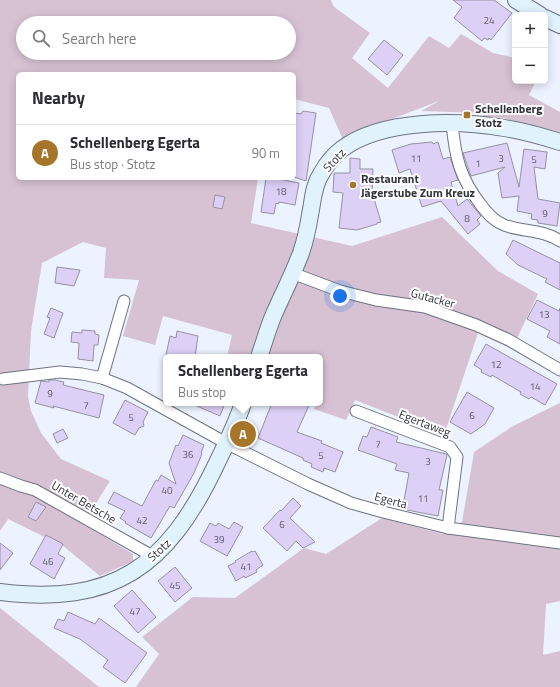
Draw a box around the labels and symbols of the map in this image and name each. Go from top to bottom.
house number: 24 [483,13,495,28]
place label: Schellenberg Stotz [475,99,543,132]
marker: Schellenberg Stotz [462,110,472,120]
street label: Stotz [318,144,350,176]
house number: 11 [410,151,422,166]
house number: 3 [498,151,504,166]
house number: 5 [531,152,537,167]
house number: 1 [475,156,481,171]
place label: Restaurant Jägerstube Zum Kreuz [361,169,475,202]
marker: Restaurant Jägerstube Zum Kreuz [348,180,358,190]
house number: 18 [275,184,287,199]
house number: 9 [542,206,548,221]
house number: 8 [464,211,470,226]
street label: Gutacker [409,283,457,313]
your location [330,286,350,306]
house number: 13 [538,307,550,322]
house number: 12 [490,357,502,372]
house number: 14 [529,379,541,394]
house number: 9 [47,386,53,401]
house number: 7 [83,398,89,413]
street label: Egertaweg [396,404,454,442]
house number: 6 [469,408,475,423]
house number: 5 [128,410,134,425]
pin: A [230,419,256,449]
house number: 7 [375,437,381,452]
house number: 36 [182,447,194,462]
house number: 5 [318,448,324,463]
house number: 3 [425,454,431,469]
street label: Unter Betsche [48,476,120,528]
house number: 40 [161,483,173,498]
street label: Egerta [373,487,409,513]
house number: 11 [417,491,429,506]
house number: 42 [136,513,148,528]
house number: 6 [279,517,285,532]
house number: 39 [213,532,225,547]
street label: Stotz [143,534,175,566]
house number: 46 [42,554,54,569]
house number: 41 [240,559,252,574]
house number: 45 [169,578,181,593]
house number: 47 [129,604,141,619]

